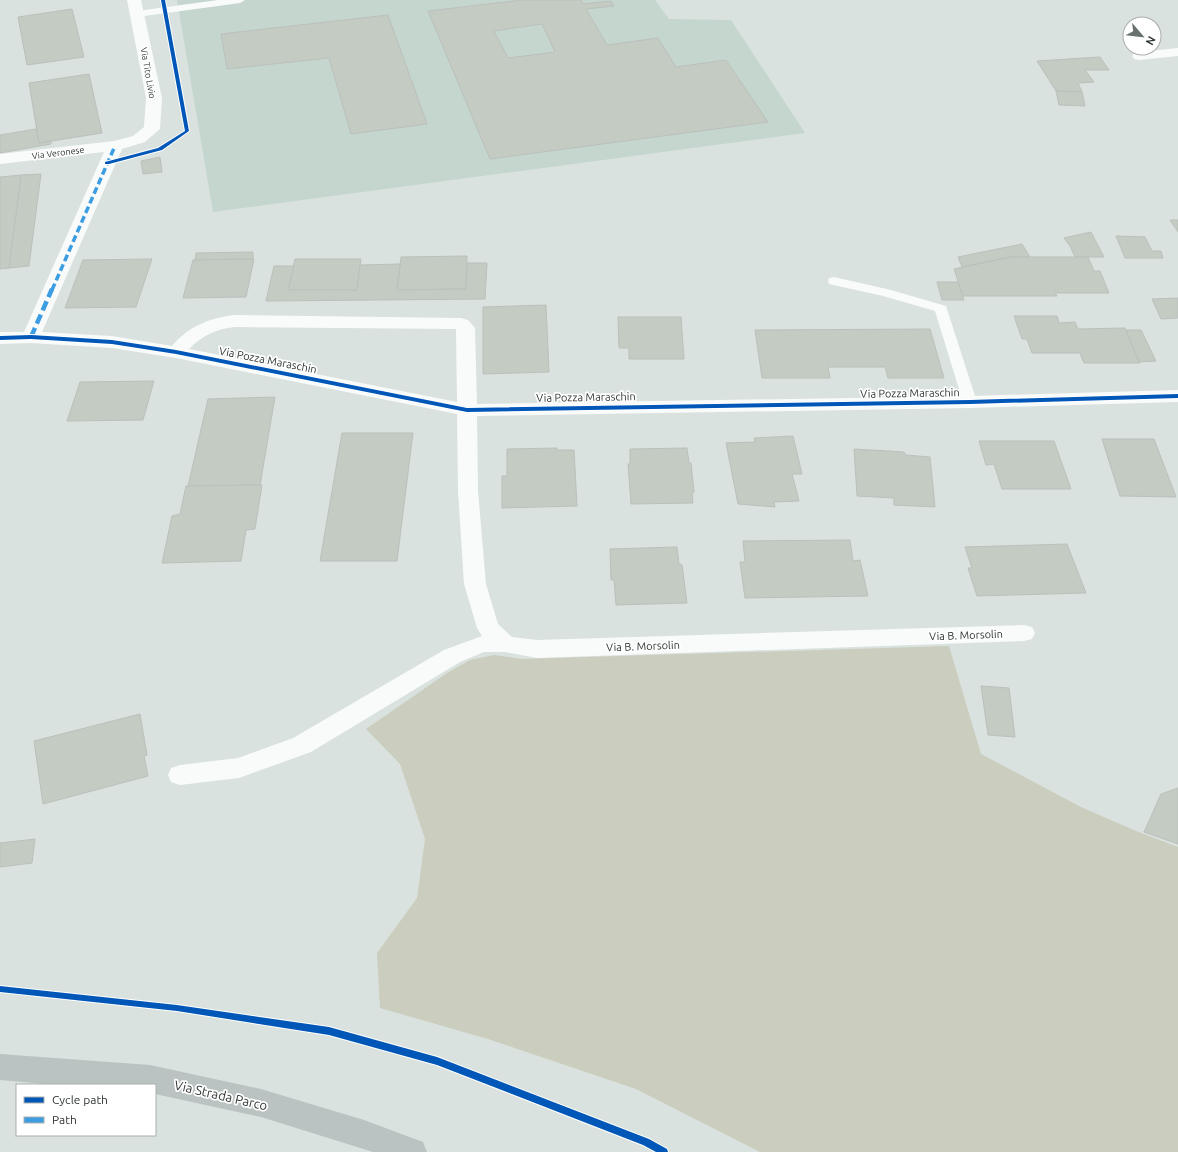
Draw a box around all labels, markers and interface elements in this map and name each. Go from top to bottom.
north arrow [1122,16,1162,56]
text: N [1144,34,1158,47]
street label: Via Tito Livio [139,47,157,99]
street label: Via Veronese [31,145,85,161]
street label: Via Pozza Maraschin [218,345,318,375]
street label: Via Pozza Maraschin [860,386,960,400]
street label: Via Pozza Maraschin [536,390,636,404]
street label: Via B. Morsolin [929,628,1003,642]
street label: Via B. Morsolin [606,639,680,653]
street label: Via Strada Parco [173,1077,269,1113]
legend [16,1084,156,1136]
text: Cycle path [52,1093,108,1106]
text: Path [52,1113,77,1126]

